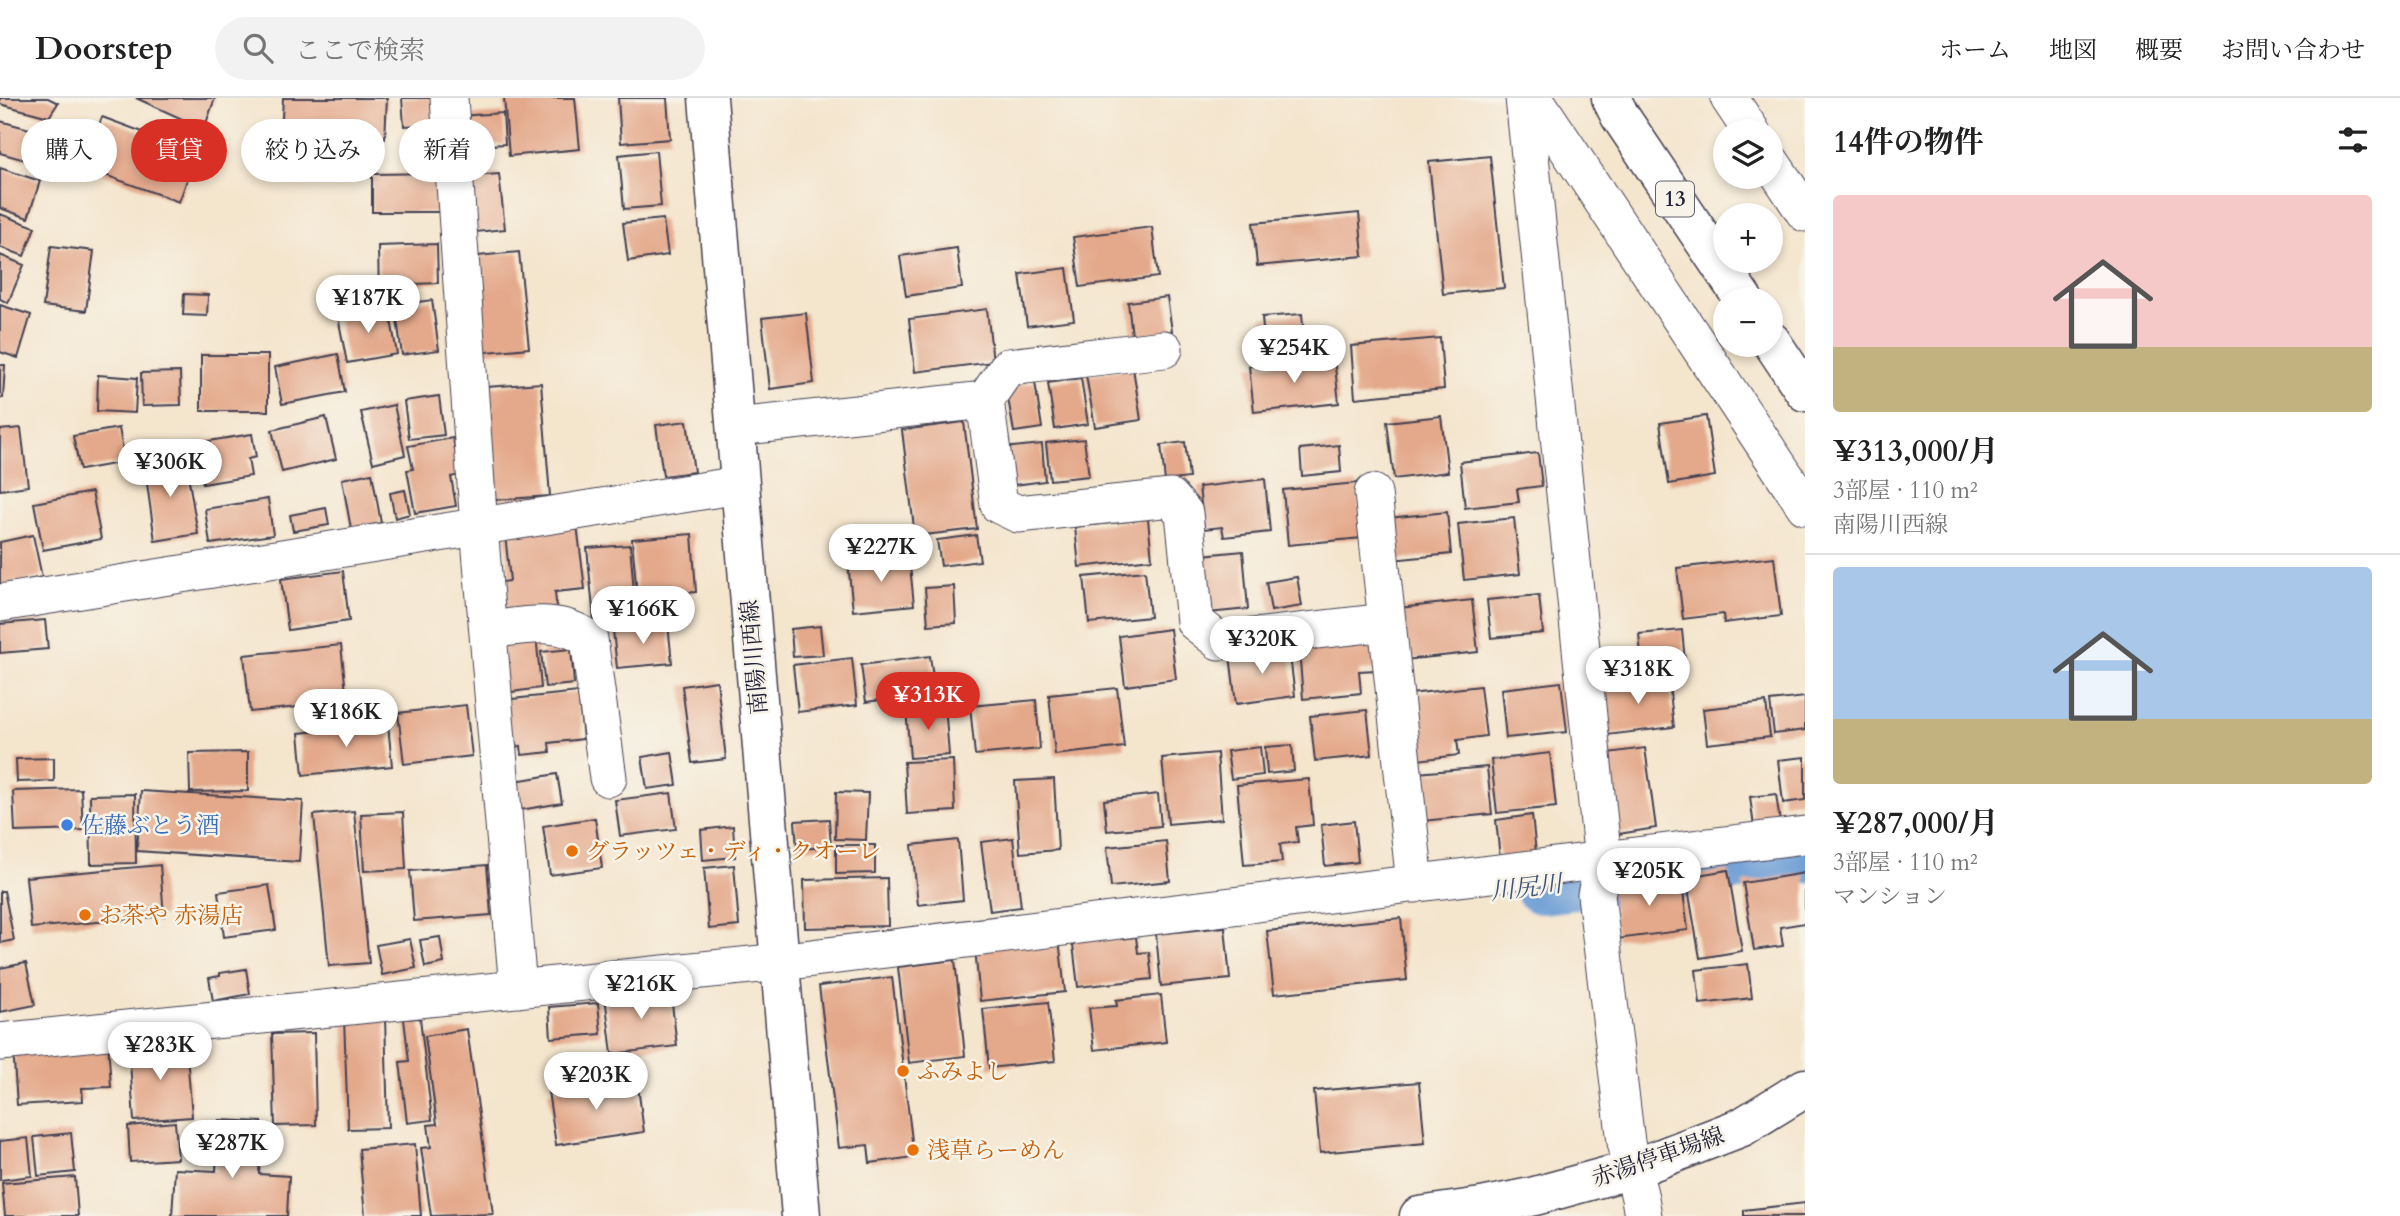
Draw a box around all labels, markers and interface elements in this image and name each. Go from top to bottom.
search box [215,17,705,80]
text: Doorstep [35,26,173,71]
icon: search [239,29,277,67]
text: ここで検索 [295,33,425,68]
text: ホーム [1939,34,2011,67]
text: 地図 [2049,34,2097,67]
text: 概要 [2135,34,2183,67]
text: お問い合わせ [2221,34,2365,67]
chip: 購入 [21,119,117,182]
chip: 賃貸 [131,119,227,182]
chip: 絞り込み [241,119,385,182]
chip: 新着 [399,119,495,182]
map controls [1713,119,1783,357]
button: layers [1713,119,1783,189]
icon: filters [2334,121,2372,159]
text: 14件の物件 [1833,122,1984,163]
road number: 13 [1656,182,1694,217]
button: + [1713,203,1783,273]
icon: home [2040,241,2166,367]
pin: ¥187K [319,275,417,335]
text: ¥187K [332,282,404,313]
button: − [1713,287,1783,357]
pin: ¥254K [1245,326,1343,385]
text: ¥254K [1258,332,1330,363]
text: ¥313,000/月 [1833,431,1999,472]
pin: ¥306K [121,440,219,499]
text: ¥306K [134,446,206,477]
text: 3部屋 · 110 m² [1833,475,1978,506]
text: 南陽川西線 [1833,509,1948,540]
pin: ¥227K [832,524,930,584]
text: ¥227K [845,531,917,562]
pin: ¥166K [594,587,692,646]
text: ¥166K [607,593,679,624]
street label: 南陽川西線 [734,598,774,716]
icon: home [2040,613,2166,739]
pin: ¥320K [1213,616,1311,676]
text: ¥320K [1226,623,1298,654]
pin: ¥318K [1589,646,1687,706]
text: ¥318K [1602,653,1674,684]
pin: ¥313K [879,672,977,732]
text: ¥313K [892,679,964,710]
pin: ¥186K [297,690,395,749]
text: ¥186K [310,696,382,727]
text: ¥287,000/月 [1833,803,1999,844]
place label: 佐藤ぶとう酒 [81,810,219,841]
marker: 佐藤ぶとう酒 [59,817,75,833]
place label: グラッツェ・ディ・クオーレ [586,836,881,867]
marker: グラッツェ・ディ・クオーレ [564,843,580,859]
text: 3部屋 · 110 m² [1833,847,1978,878]
pin: ¥205K [1600,848,1698,908]
text: ¥205K [1613,855,1685,886]
water label: 川尻川 [1488,867,1567,909]
text: マンション [1833,881,1947,912]
place label: お茶や 赤湯店 [99,900,243,931]
marker: お茶や 赤湯店 [77,907,93,923]
pin: ¥216K [592,962,690,1021]
text: ¥216K [605,968,677,999]
pin: ¥283K [111,1023,209,1082]
text: ¥283K [124,1029,196,1060]
pin: ¥203K [547,1052,645,1112]
place label: ふみよし [917,1056,1009,1087]
text: ¥203K [560,1059,632,1090]
marker: ふみよし [895,1063,911,1079]
street label: 赤湯停車場線 [1588,1120,1728,1194]
pin: ¥287K [183,1121,281,1180]
text: ¥287K [196,1127,268,1158]
place label: 浅草らーめん [927,1135,1065,1166]
marker: 浅草らーめん [905,1142,921,1158]

